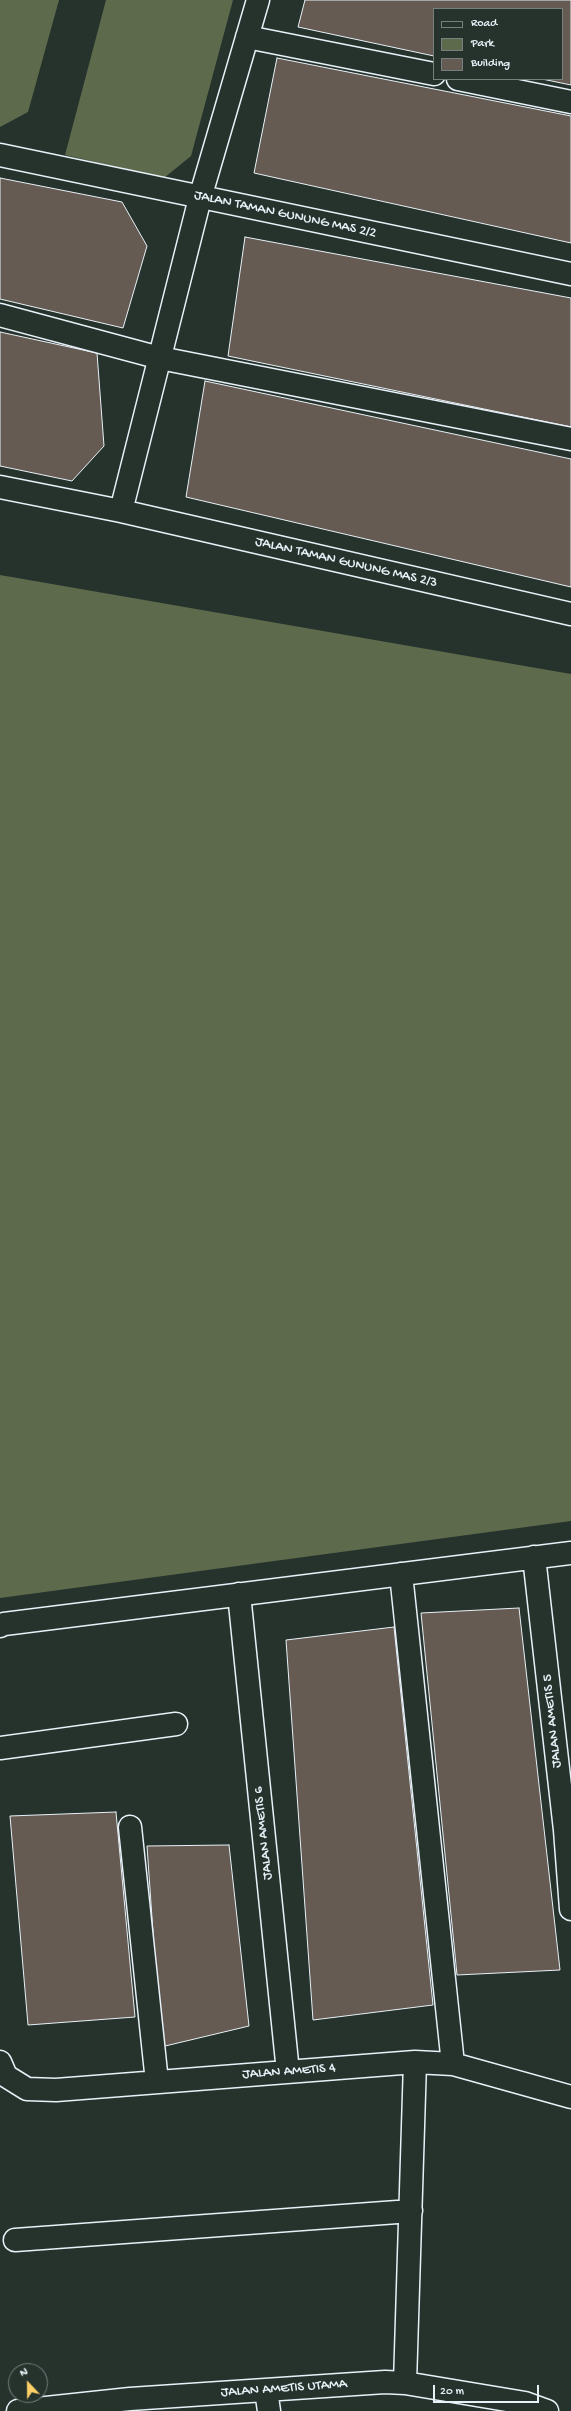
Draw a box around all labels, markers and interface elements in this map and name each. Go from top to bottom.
legend [433,8,563,80]
text: Road [471,17,497,31]
text: Park [471,37,494,51]
text: Building [471,57,510,71]
street label: JALAN TAMAN GUNUNG MAS 2/2 [192,187,378,243]
street label: JALAN TAMAN GUNUNG MAS 2/3 [253,534,439,592]
street label: JALAN AMETIS 5 [540,1673,566,1769]
street label: JALAN AMETIS 6 [251,1785,277,1881]
street label: JALAN AMETIS 4 [242,2060,336,2084]
north arrow [8,2363,48,2403]
text: N [18,2366,29,2380]
street label: JALAN AMETIS UTAMA [220,2376,348,2402]
scale bar [435,2377,541,2403]
text: 20 m [440,2385,464,2399]

